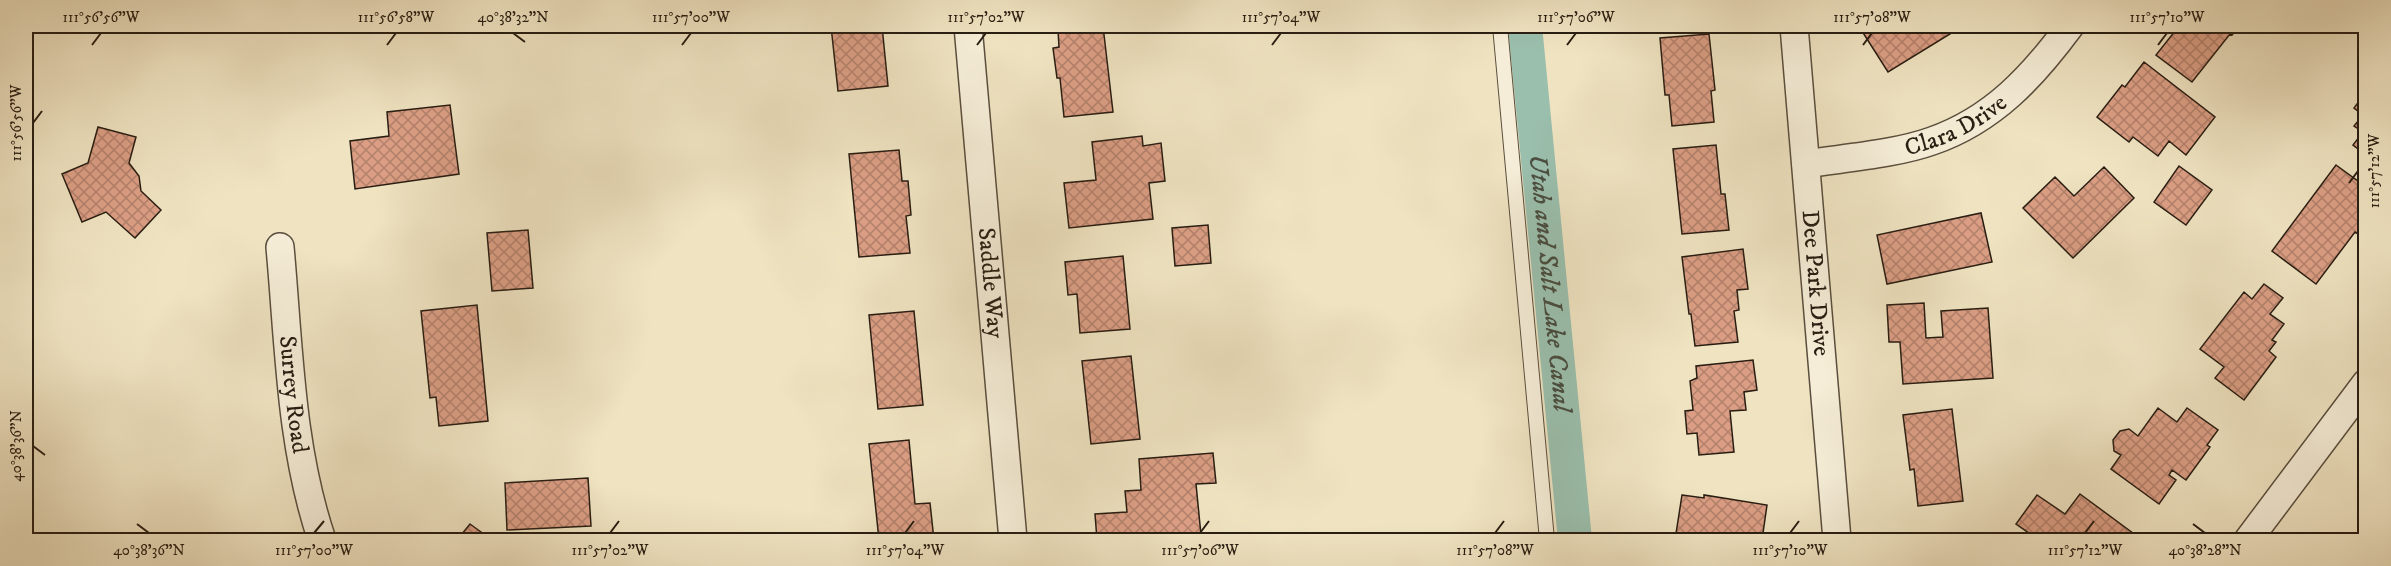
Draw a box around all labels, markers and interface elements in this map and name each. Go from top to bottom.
text: 111°56'56"W [63,8,140,27]
text: 111°56'58"W [358,8,435,27]
text: 40°38'32"N [477,8,549,27]
text: 111°57'00"W [652,8,730,27]
text: 111°57'02"W [947,8,1025,27]
text: 111°57'04"W [1242,8,1320,27]
text: 111°57'06"W [1537,8,1615,27]
text: 111°57'08"W [1833,8,1911,27]
text: 111°57'10"W [2129,8,2205,27]
text: 111°56'56"W [7,84,26,161]
street label: Clara Drive [1902,88,2013,163]
text: 111°57'12"W [2365,133,2384,208]
water label: Utah and Salt Lake Canal [1521,152,1579,416]
street label: Dee Park Drive [1794,209,1837,357]
street label: Saddle Way [971,226,1010,340]
street label: Surrey Road [272,334,315,456]
text: 40°38'36"N [7,410,26,482]
text: 40°38'36"N [113,541,185,560]
text: 111°57'00"W [275,541,353,560]
text: 111°57'02"W [571,541,649,560]
text: 111°57'04"W [866,541,944,560]
text: 111°57'06"W [1161,541,1239,560]
text: 111°57'08"W [1456,541,1534,560]
text: 111°57'10"W [1752,541,1828,560]
text: 111°57'12"W [2048,541,2123,560]
text: 40°38'28"N [2168,541,2242,560]

